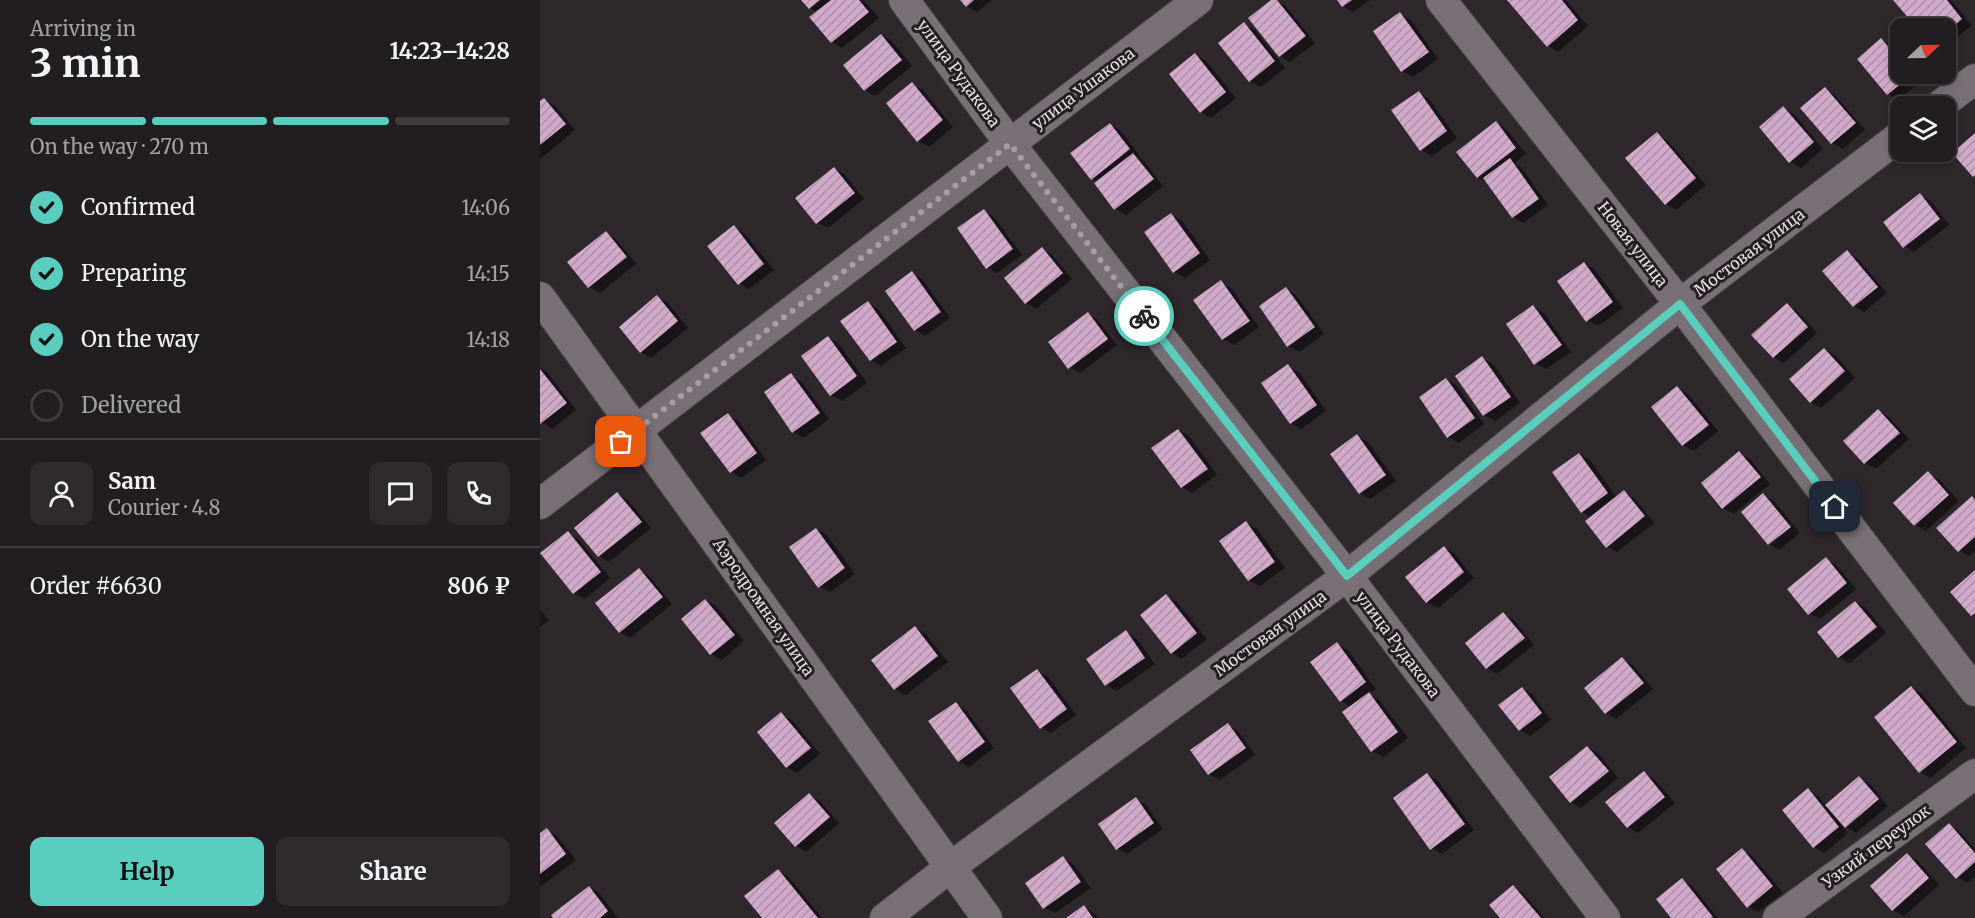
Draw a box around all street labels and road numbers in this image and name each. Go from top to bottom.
street label: улица Рудакова [913,15,1005,131]
street label: улица Ушакова [1028,43,1139,133]
street label: Новая улица [1594,197,1673,291]
street label: Мостовая улица [1690,204,1809,300]
street label: Аэродромная улица [708,534,819,680]
street label: Мостовая улица [1210,585,1330,680]
street label: улица Рудакова [1351,587,1445,702]
street label: Узкий переулок [1817,800,1934,892]

